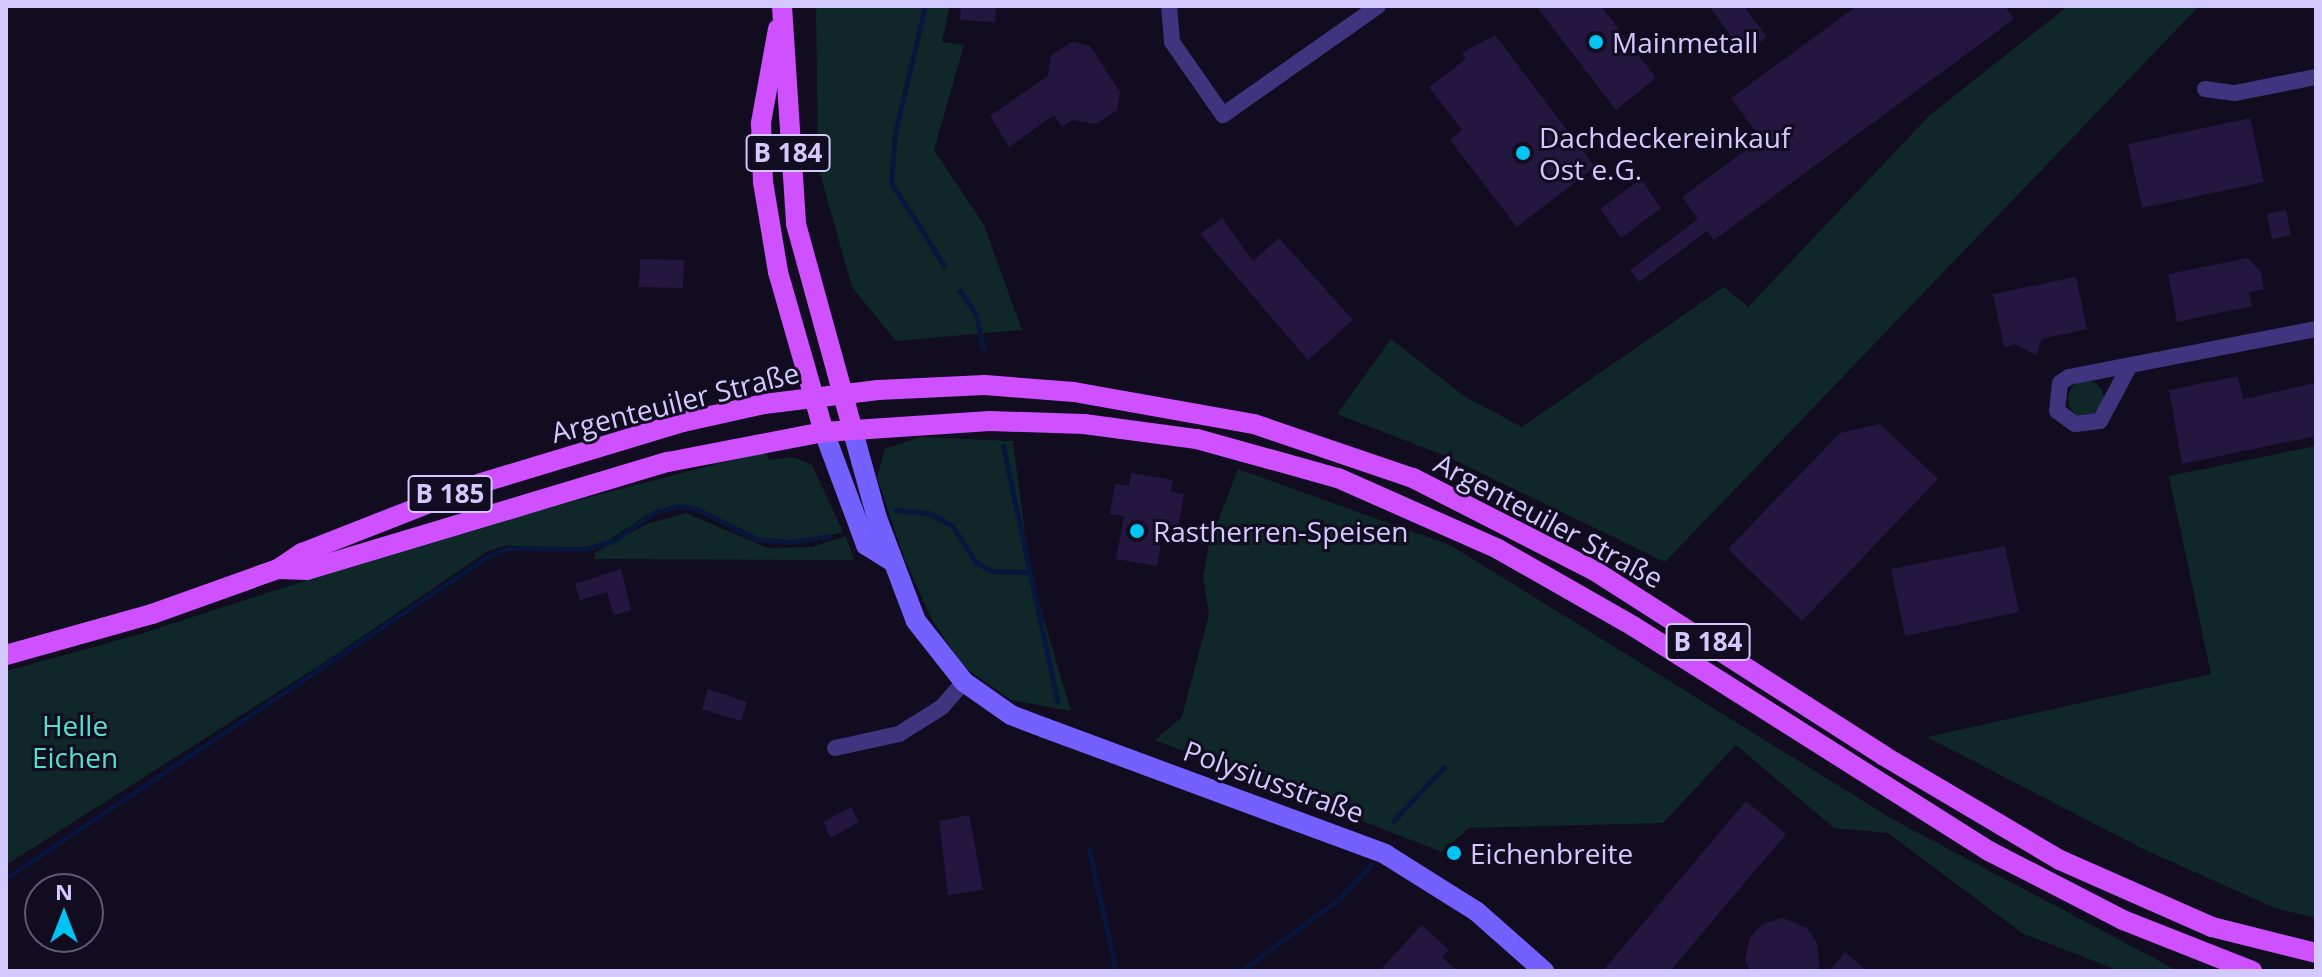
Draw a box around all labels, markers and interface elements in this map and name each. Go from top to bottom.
place label: Mainmetall [1612,25,1758,59]
marker: Mainmetall [1587,33,1605,51]
place label: Dachdeckereinkauf Ost e.G. [1539,120,1790,186]
road number: B 184 [744,131,832,175]
marker: Dachdeckereinkauf Ost e.G. [1514,144,1532,162]
street label: Argenteuiler Straße [548,355,802,449]
street label: Argenteuiler Straße [1429,445,1669,595]
road number: B 185 [406,472,494,516]
place label: Rastherren-Speisen [1153,514,1408,548]
marker: Rastherren-Speisen [1128,522,1146,540]
road number: B 184 [1664,620,1752,664]
park label: Helle Eichen [32,708,118,774]
street label: Polysiusstraße [1179,733,1369,829]
place label: Eichenbreite [1470,836,1633,870]
marker: Eichenbreite [1445,844,1463,862]
north arrow [24,873,104,953]
text: N [55,876,73,906]

